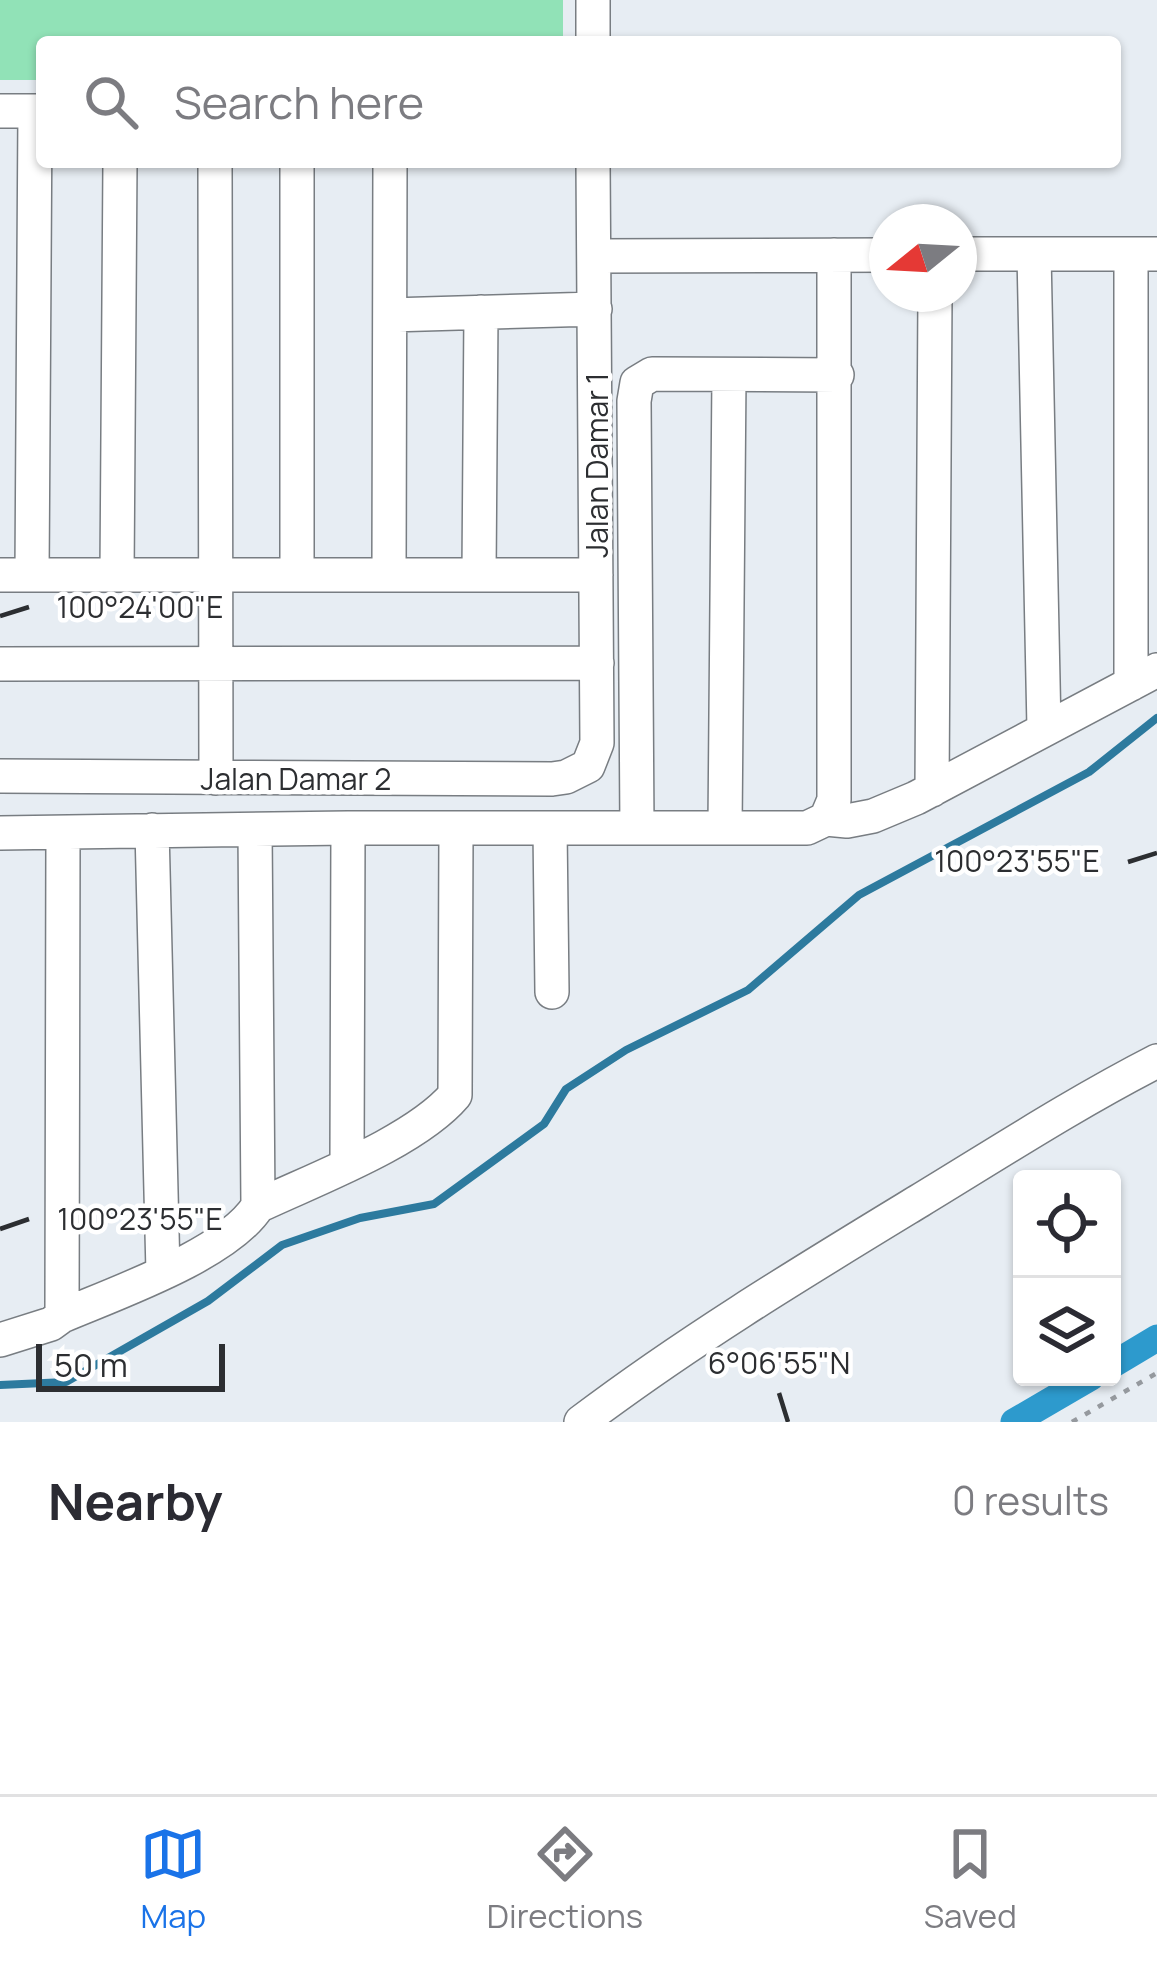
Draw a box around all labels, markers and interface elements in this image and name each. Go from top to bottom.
search box [36,36,1121,168]
icon: search [78,69,144,135]
text: Search here [174,71,424,133]
north arrow [869,204,977,312]
street label: Jalan Damar 1 [576,372,617,558]
text: 100°24'00"E [57,586,223,627]
street label: Jalan Damar 2 [201,758,391,799]
text: 100°23'55"E [934,840,1100,881]
map controls [1013,1170,1121,1386]
button: locate [1013,1170,1121,1278]
text: 100°23'55"E [57,1198,223,1239]
button: layers [1013,1278,1121,1386]
scale bar [36,1338,225,1391]
text: 50 m [54,1342,128,1387]
text: 6°06'55"N [708,1342,850,1383]
text: Nearby [48,1466,223,1535]
text: 0 results [952,1473,1109,1527]
tab: Map [140,1821,206,1938]
tab: Directions [487,1821,643,1938]
tab: Saved [924,1821,1017,1938]

